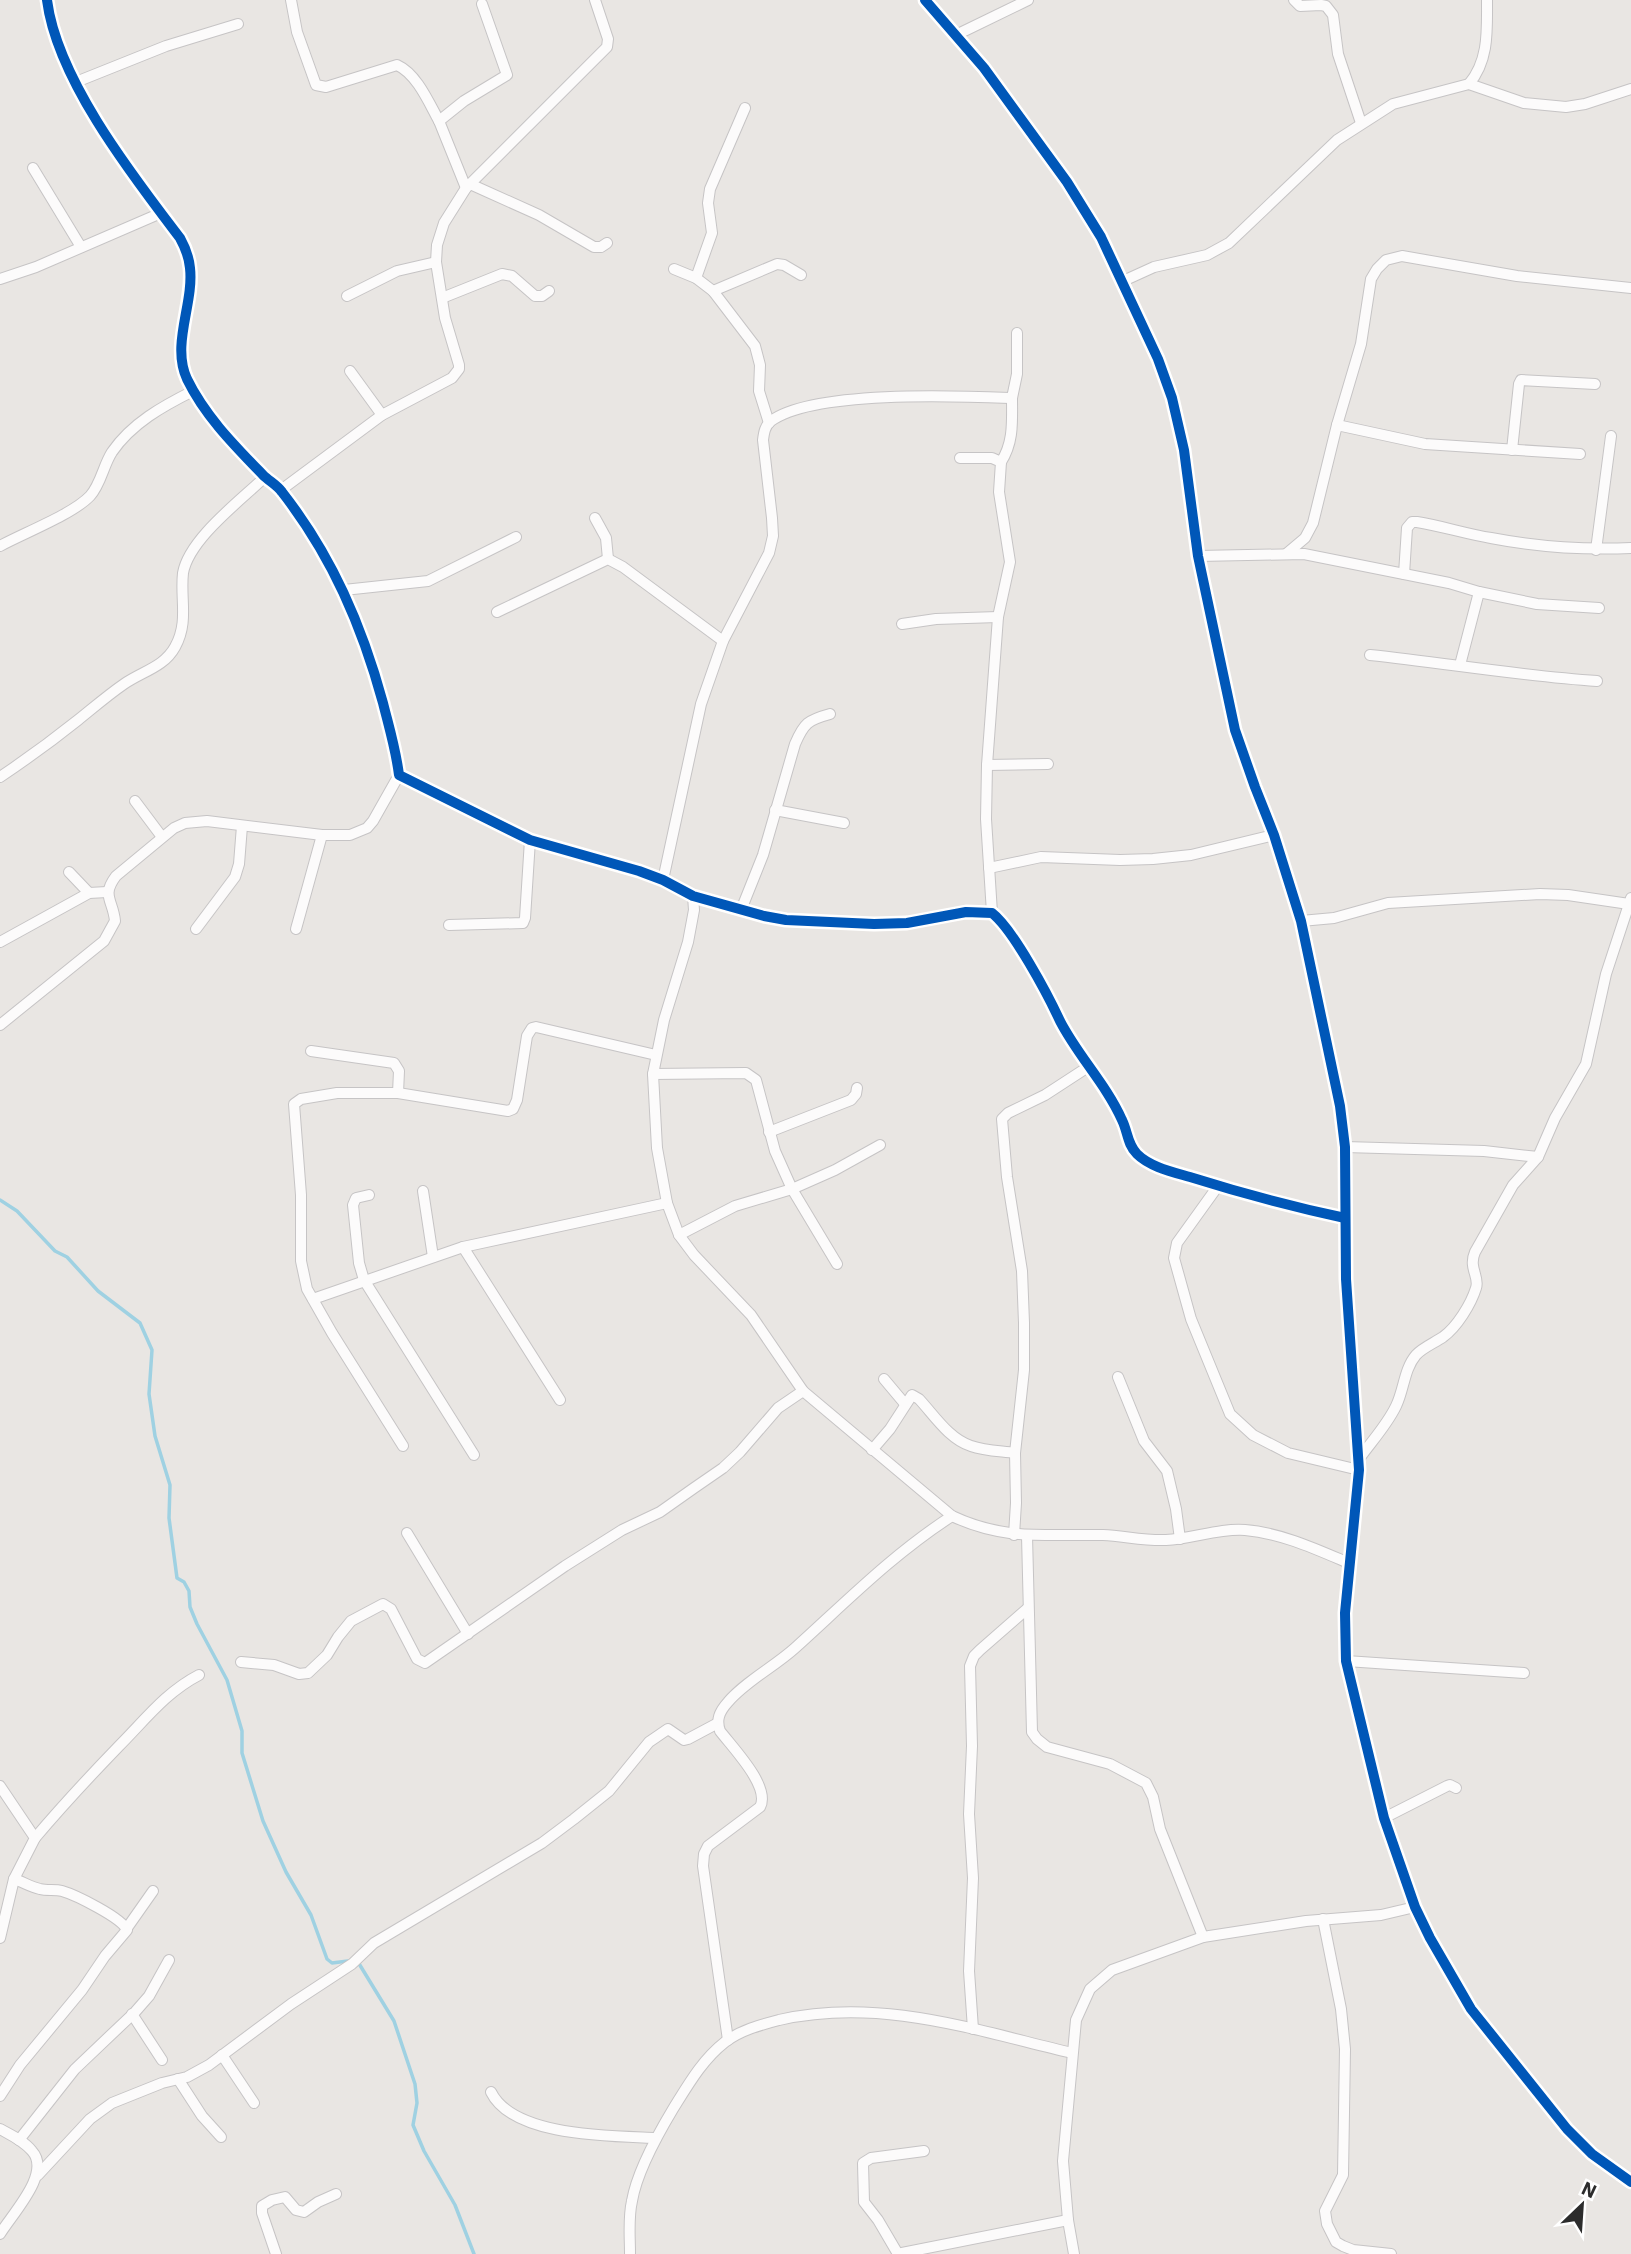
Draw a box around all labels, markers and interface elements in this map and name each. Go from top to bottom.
north arrow [1547,2170,1617,2240]
text: N [1578,2176,1600,2203]

